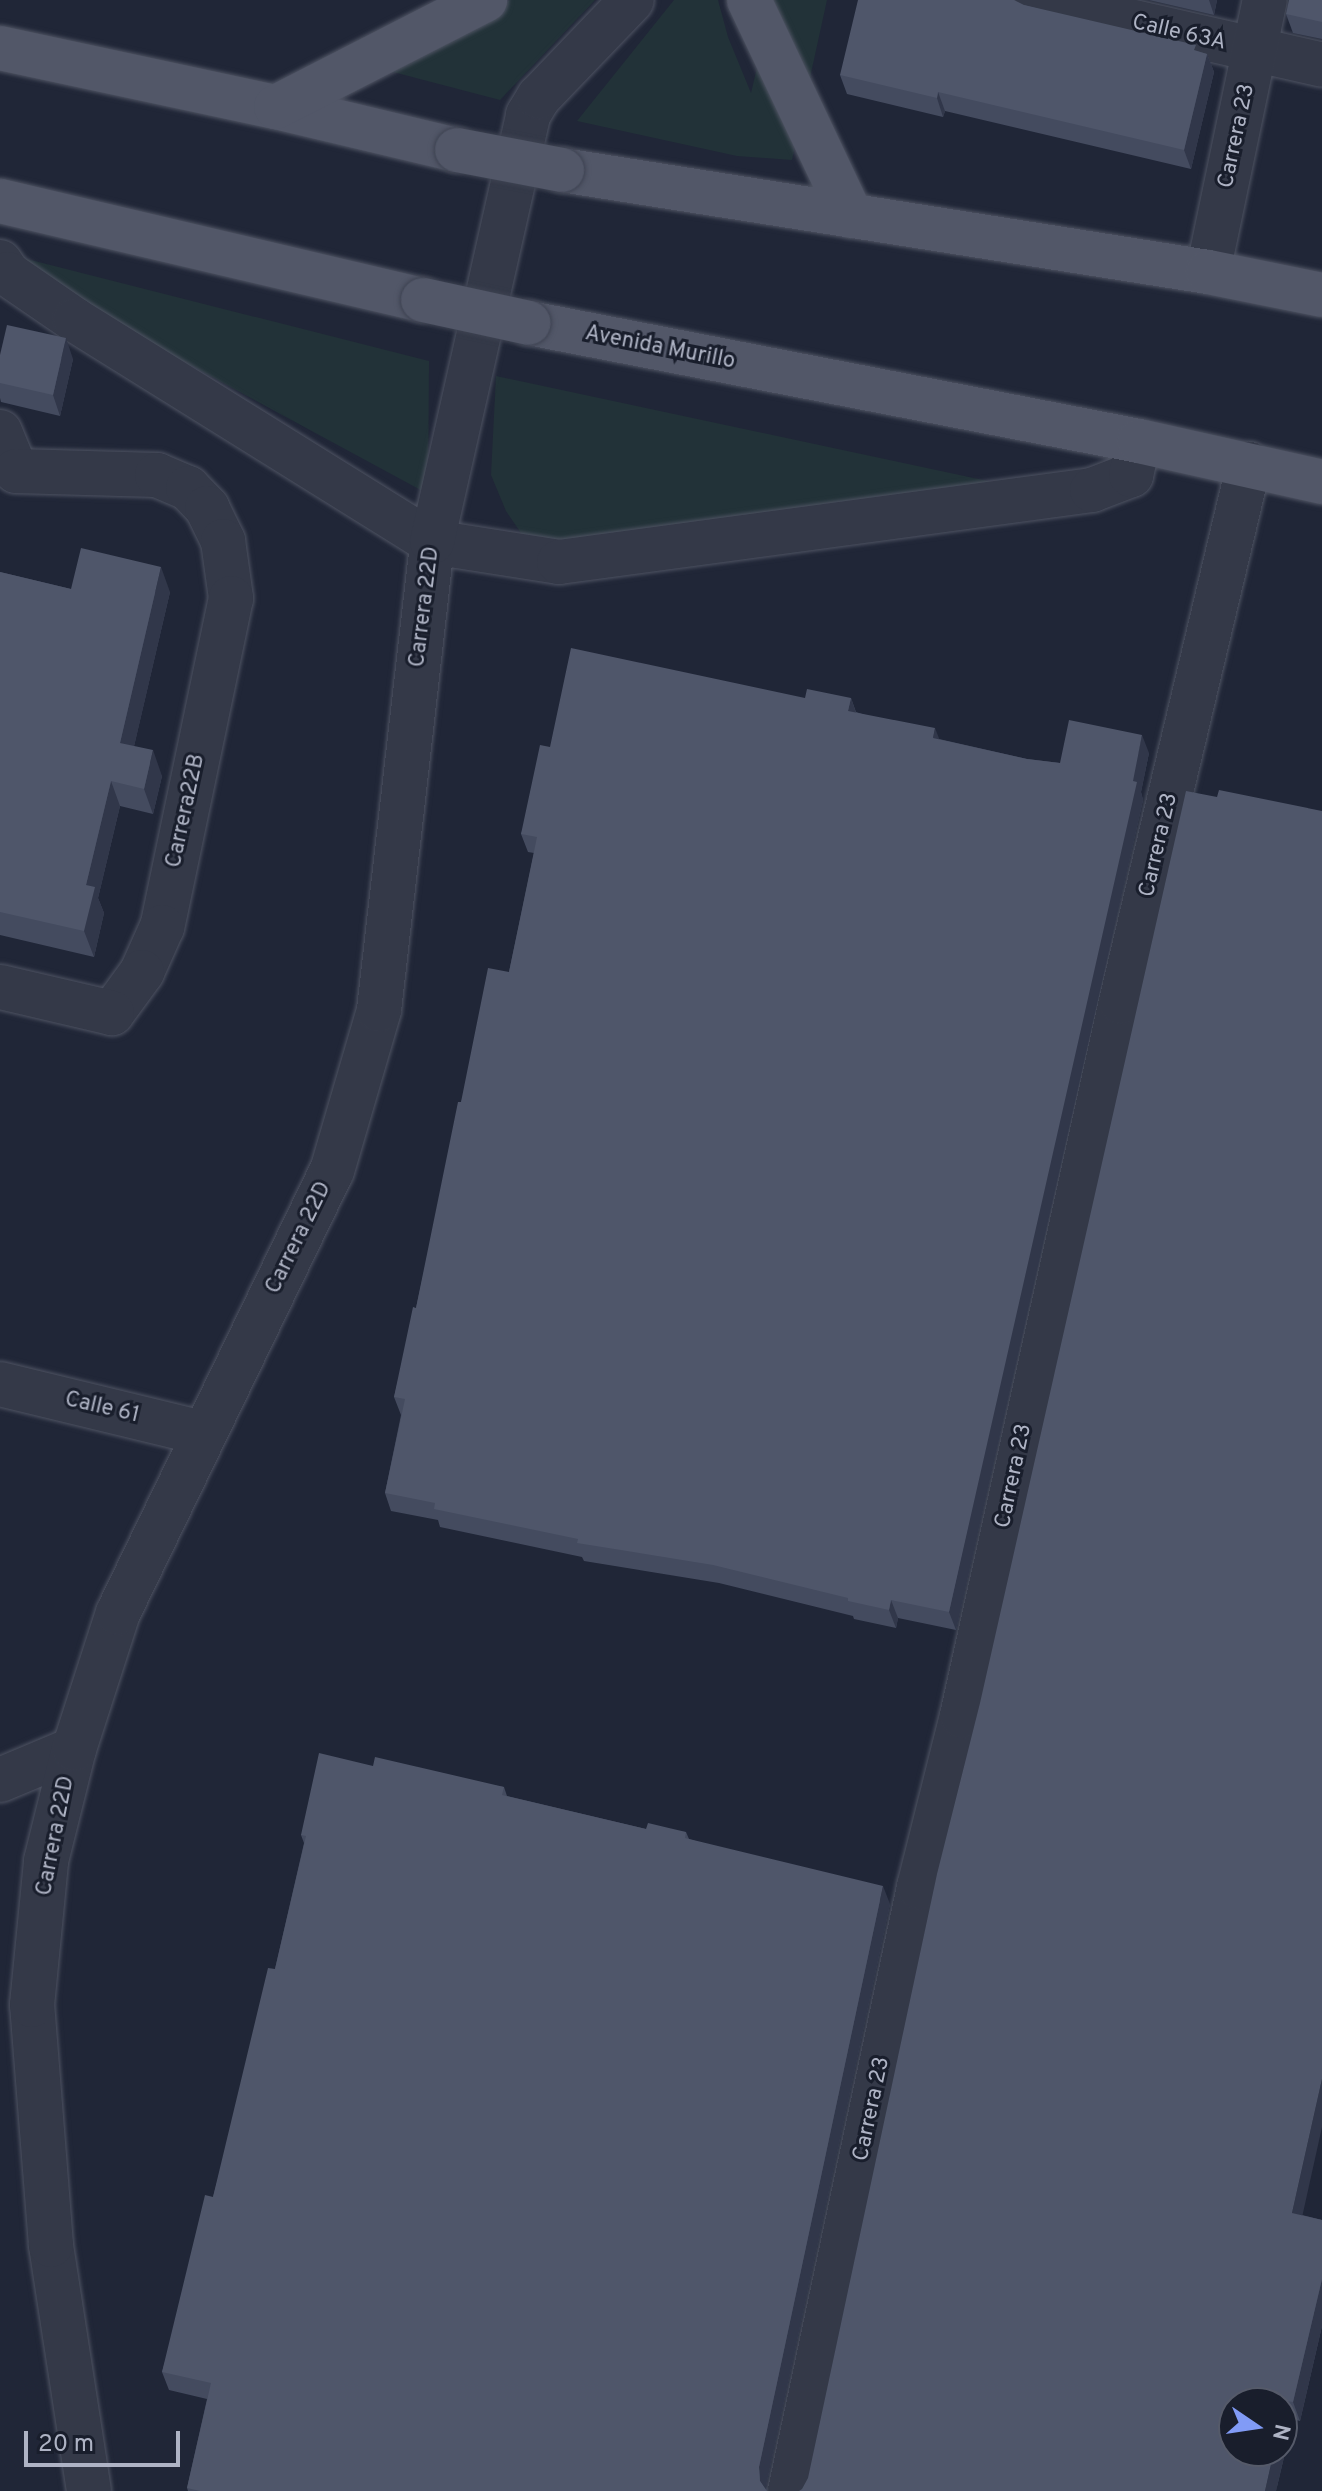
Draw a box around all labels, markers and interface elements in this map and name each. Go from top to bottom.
street label: Calle 63A [1130,9,1228,57]
street label: Carrera 23 [1213,81,1261,191]
street label: Avenida Murillo [583,321,737,375]
street label: Carrera 22D [405,545,445,669]
street label: Carrera22B [161,752,211,870]
street label: Carrera 23 [1134,790,1184,900]
street label: Carrera 22D [261,1178,337,1298]
street label: Calle 61 [62,1387,142,1429]
street label: Carrera 23 [990,1421,1038,1531]
street label: Carrera 22D [31,1774,81,1898]
street label: Carrera 23 [848,2054,896,2164]
north arrow [1218,2387,1298,2467]
scale bar [28,2415,184,2465]
text: N [1265,2421,1295,2443]
text: 20 m [38,2430,94,2460]

